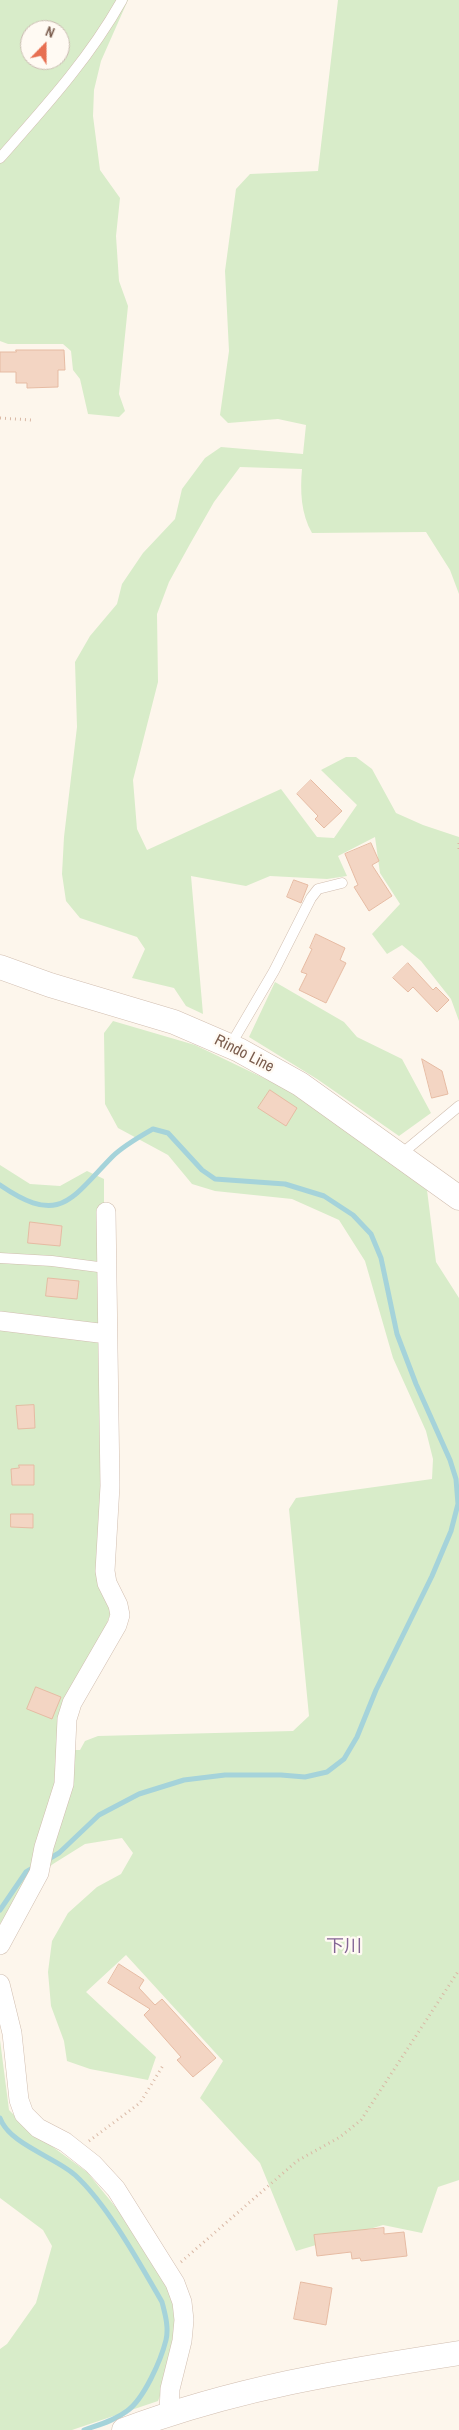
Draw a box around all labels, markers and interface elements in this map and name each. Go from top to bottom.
north arrow [20,20,70,70]
text: N [43,22,57,42]
street label: Rindo Line [211,1031,277,1077]
district label: 下川 [326,1936,362,1958]

